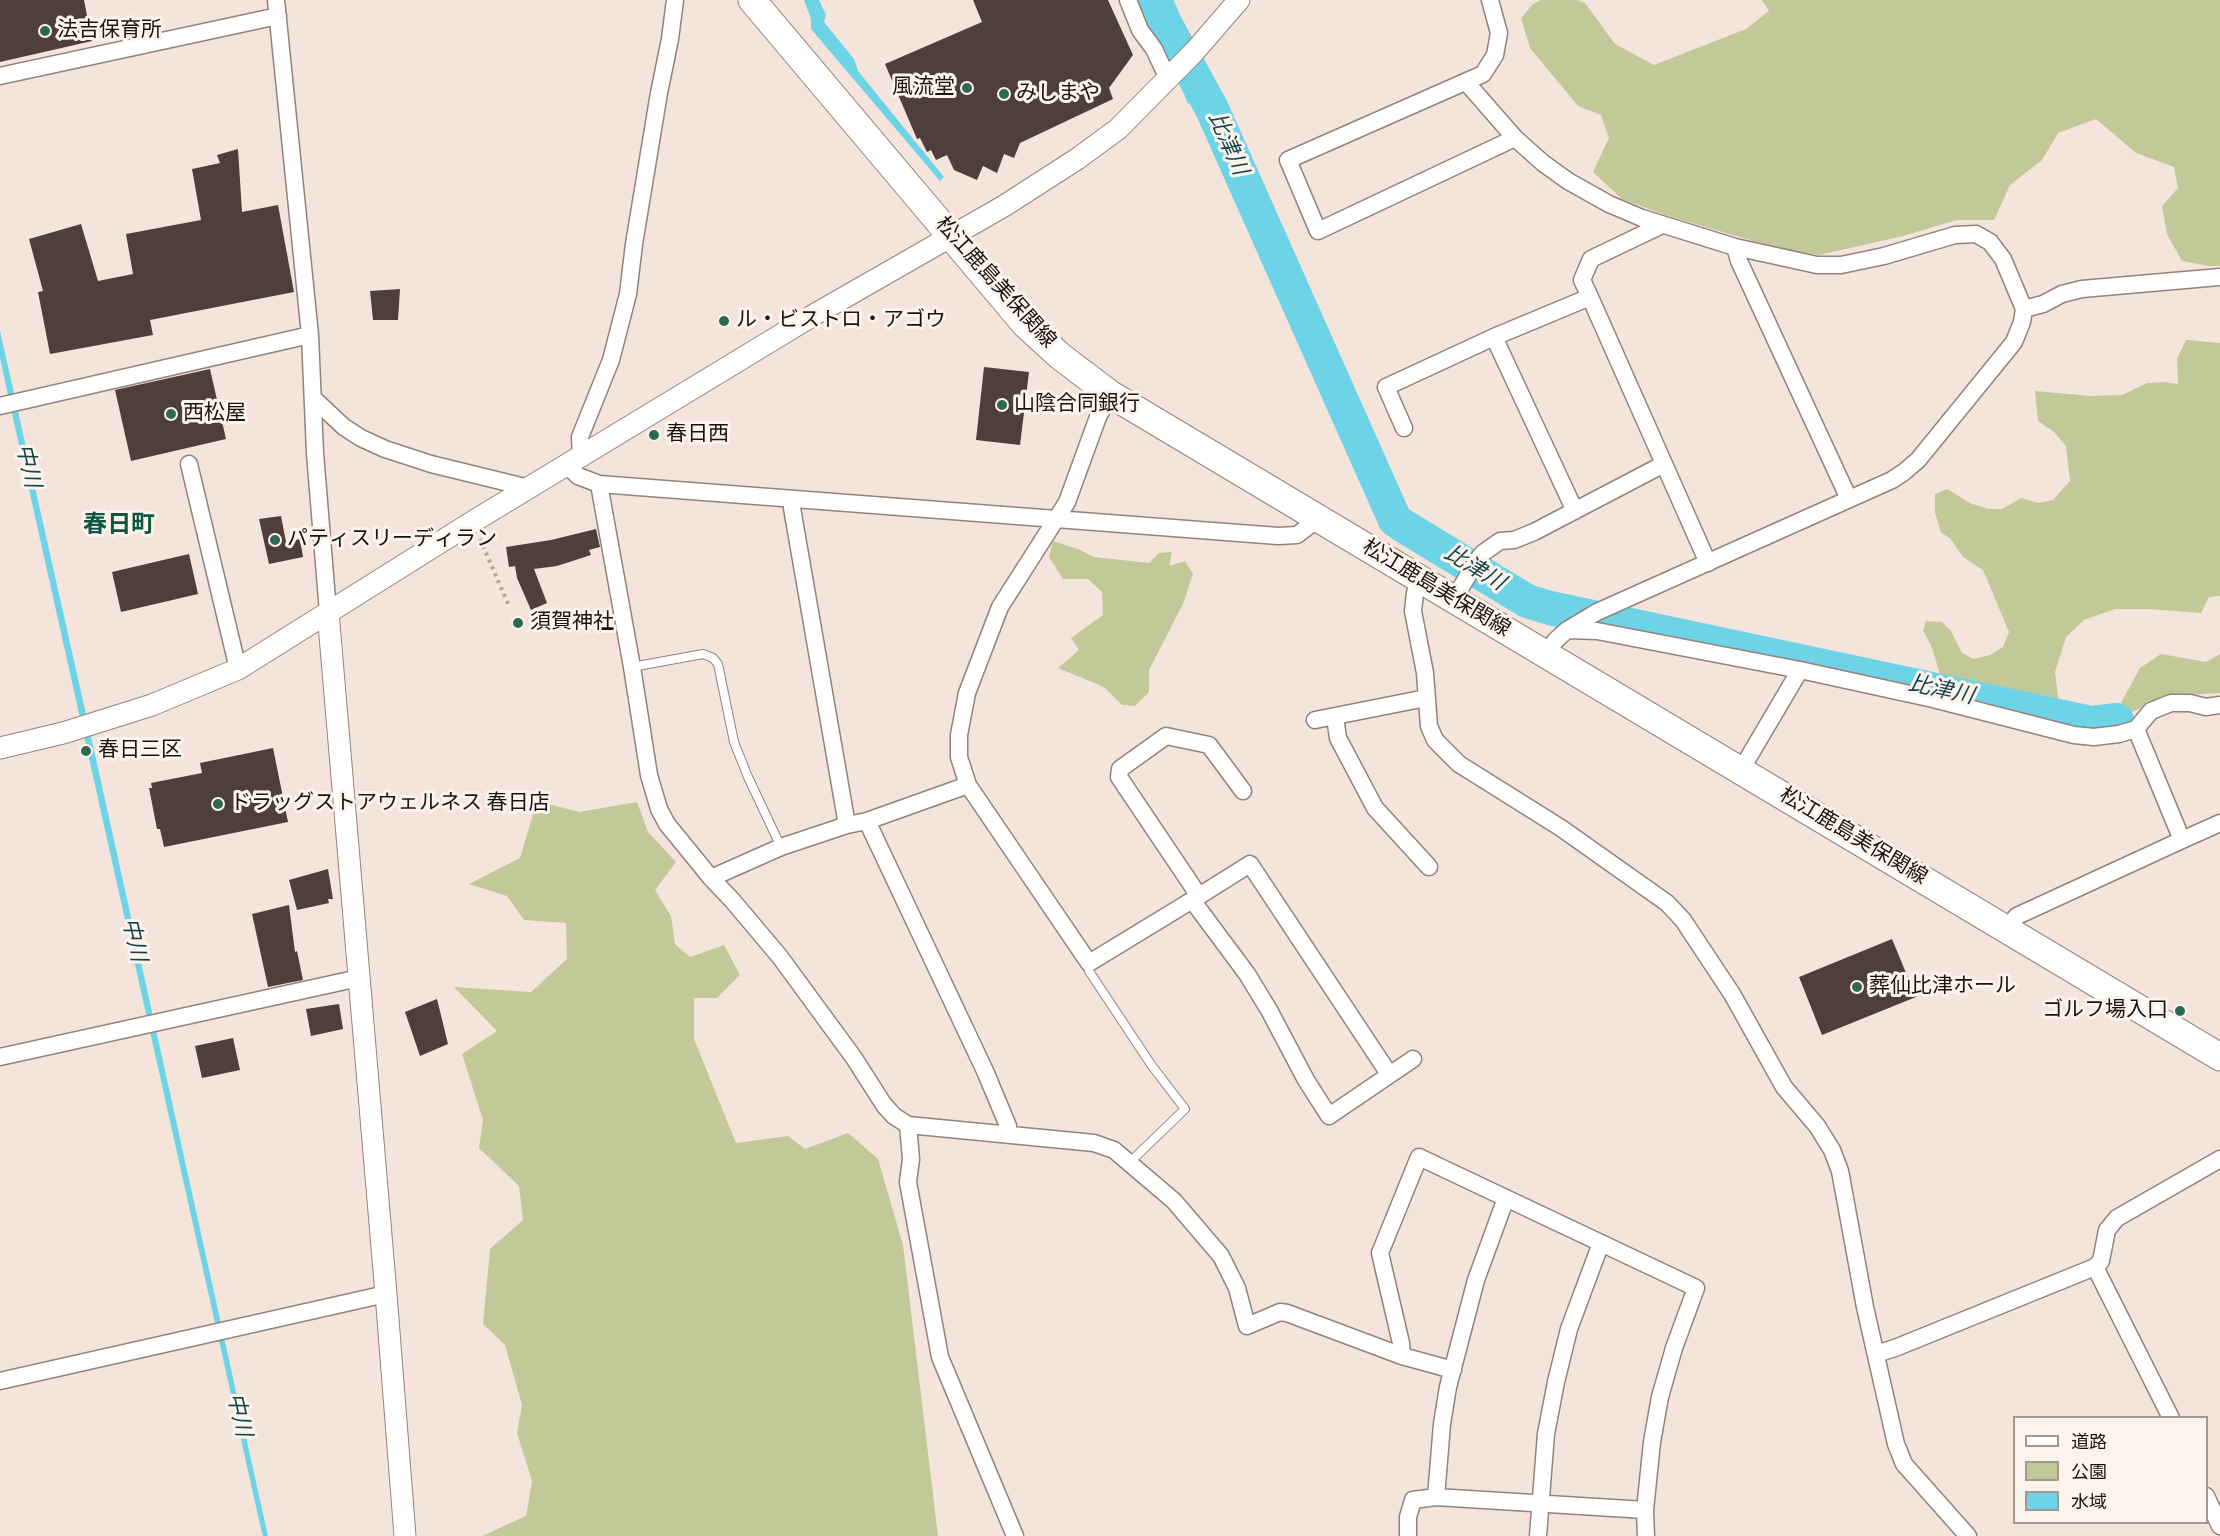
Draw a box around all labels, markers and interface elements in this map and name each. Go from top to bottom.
place label: 法吉保育所 [57,18,162,44]
marker: 法吉保育所 [38,24,52,38]
place label: 風流堂 [892,75,955,101]
marker: 風流堂 [960,81,974,95]
place label: みしまや [1016,81,1100,107]
marker: みしまや [997,87,1011,101]
water label: 比津川 [1202,108,1252,180]
street label: 松江鹿島美保関線 [929,212,1061,354]
place label: ル・ビストロ・アゴウ [736,308,946,334]
marker: ル・ビストロ・アゴウ [717,314,731,328]
place label: 山陰合同銀行 [1014,392,1140,418]
marker: 山陰合同銀行 [995,398,1009,412]
place label: 西松屋 [183,401,246,427]
marker: 西松屋 [164,407,178,421]
place label: 春日西 [666,422,729,448]
marker: 春日西 [647,428,661,442]
water label: 中川 [9,442,45,490]
district label: 春日町 [83,512,155,540]
place label: パティスリーディラン [287,527,497,553]
marker: パティスリーディラン [268,533,282,547]
street label: 松江鹿島美保関線 [1358,535,1514,643]
water label: 比津川 [1439,541,1509,597]
place label: 須賀神社 [530,610,614,636]
marker: 須賀神社 [511,616,525,630]
water label: 比津川 [1906,671,1976,711]
place label: 春日三区 [98,738,182,764]
marker: 春日三区 [79,744,93,758]
street label: 松江鹿島美保関線 [1775,783,1931,891]
place label: ドラッグストアウェルネス 春日店 [230,791,550,817]
marker: ドラッグストアウェルネス 春日店 [211,797,225,811]
water label: 中川 [115,916,151,964]
place label: 葬仙比津ホール [1869,974,2016,1000]
marker: 葬仙比津ホール [1850,980,1864,994]
place label: ゴルフ場入口 [2042,998,2168,1024]
marker: ゴルフ場入口 [2173,1004,2187,1018]
water label: 中川 [220,1391,256,1439]
legend [2013,1416,2208,1524]
text: 道路 [2071,1428,2107,1455]
text: 公園 [2071,1458,2107,1485]
text: 水域 [2071,1488,2107,1515]

